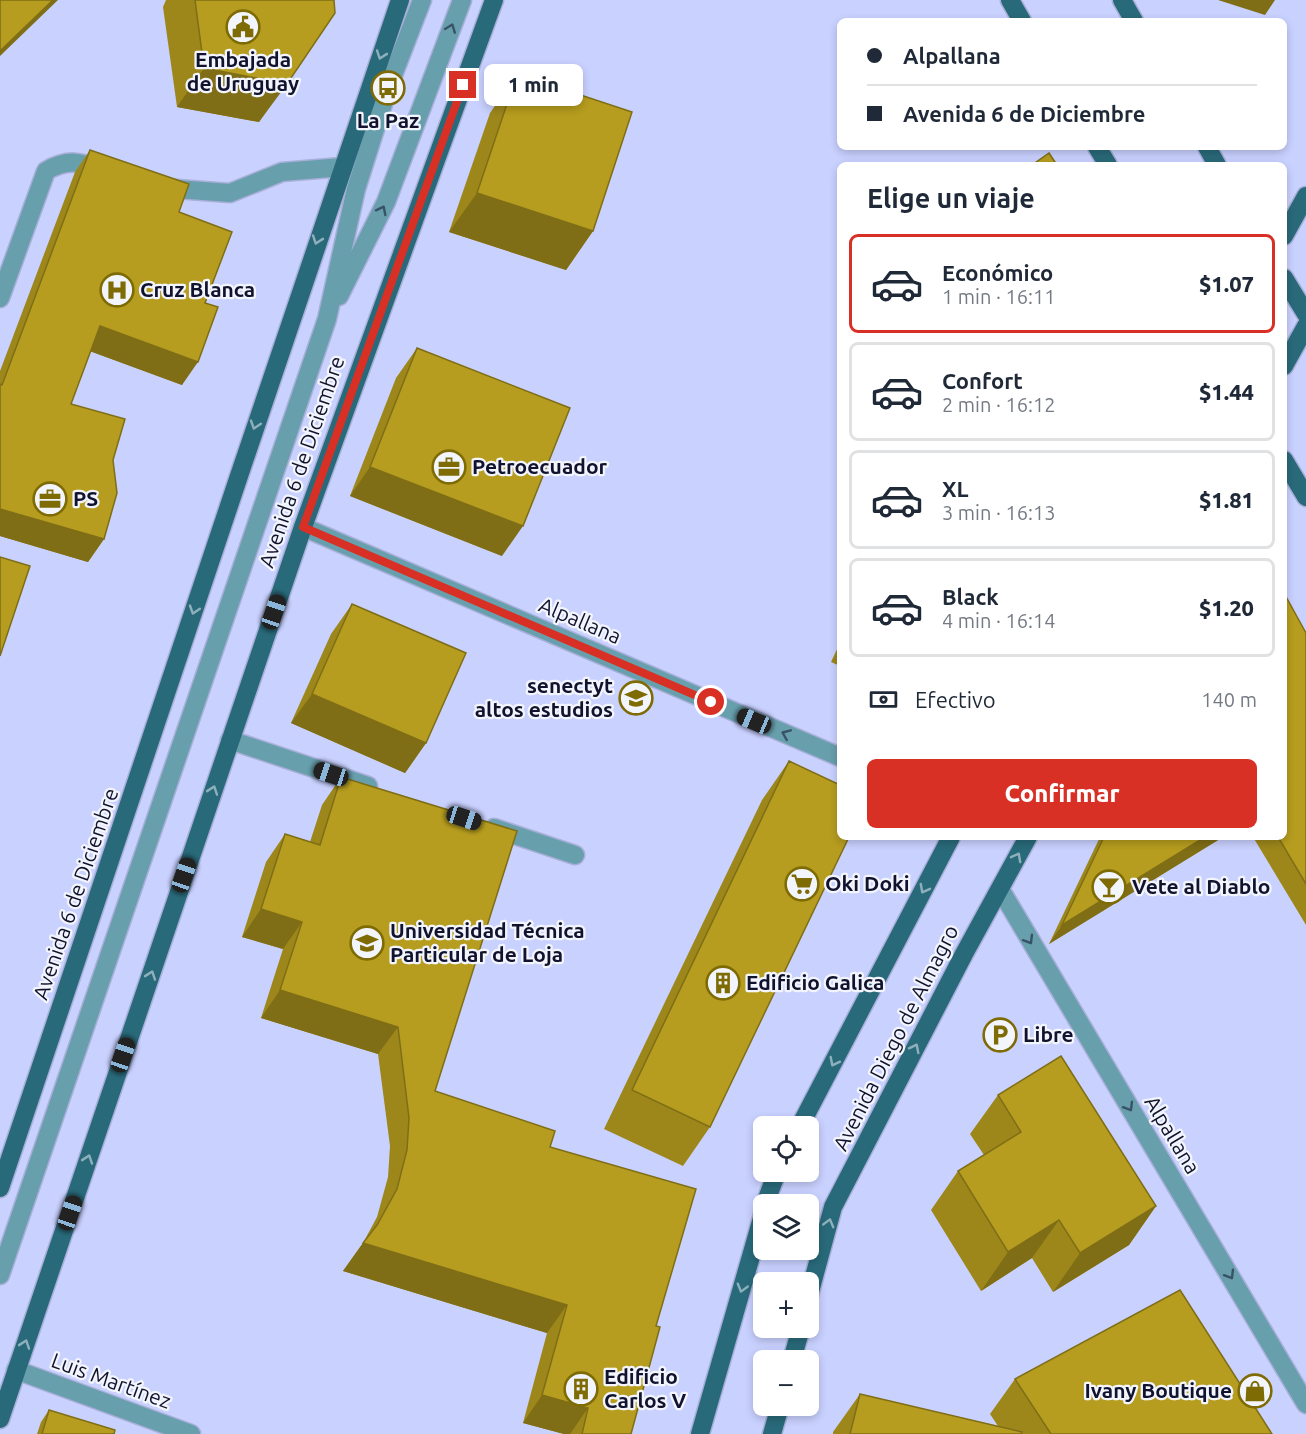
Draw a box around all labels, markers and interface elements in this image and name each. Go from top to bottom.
public building icon: Embajada de Uruguay [225,9,261,45]
one-way arrow [444,23,456,34]
text: Alpallana [903,43,1001,68]
place label: Embajada de Uruguay [187,47,299,95]
one-way arrow [375,49,388,60]
callout: 1 min [484,64,583,106]
bus stop icon: La Paz [370,70,406,106]
route end [449,71,476,98]
text: 1 min [508,73,559,96]
text: Avenida 6 de Diciembre [903,101,1145,126]
place label: La Paz [357,108,419,132]
text: Elige un viaje [867,183,1035,213]
one-way arrow [375,206,386,217]
one-way arrow [312,234,325,245]
icon: car [870,257,924,311]
text: Económico [942,260,1053,285]
text: $1.07 [1199,271,1254,296]
hospital icon: Cruz Blanca [99,272,135,308]
place label: Cruz Blanca [140,277,255,301]
text: 1 min · 16:11 [942,285,1056,308]
street label: Avenida 6 de Diciembre [254,353,349,570]
icon: car [870,365,924,419]
text: Confort [942,368,1023,393]
text: $1.44 [1199,379,1254,404]
text: 2 min · 16:12 [942,393,1056,416]
one-way arrow [250,419,262,430]
office icon: Petroecuador [431,449,467,485]
place label: Petroecuador [472,454,608,478]
icon: car [870,473,924,527]
text: XL [942,476,969,501]
office icon: PS [32,481,68,517]
place label: PS [73,486,98,510]
text: $1.81 [1199,487,1254,512]
text: 3 min · 16:13 [942,501,1056,524]
icon: car [870,581,924,635]
text: Black [942,584,999,609]
car [260,592,288,632]
street label: Alpallana [536,592,625,648]
text: $1.20 [1199,595,1254,620]
one-way arrow [189,604,201,615]
text: 4 min · 16:14 [942,609,1056,632]
place label: senectyt altos estudios [475,673,613,721]
school or university icon: senectyt altos estudios [618,680,654,716]
icon: cash [867,683,900,716]
text: Efectivo [915,687,996,712]
route start [697,688,724,715]
text: 140 m [1201,688,1257,711]
car [734,706,774,736]
one-way arrow [782,730,793,742]
button: Confirmar [867,759,1257,828]
car [311,760,351,788]
street label: Avenida 6 de Diciembre [28,785,123,1002]
one-way arrow [206,785,219,796]
car [444,804,484,832]
one-way arrow [1010,853,1021,864]
car [170,855,198,895]
supermarket icon: Oki Doki [784,866,820,902]
bar icon: Vete al Diablo [1091,869,1127,905]
place label: Oki Doki [825,871,910,895]
place label: Vete al Diablo [1132,874,1270,898]
one-way arrow [920,882,931,893]
place label: Universidad Técnica Particular de Loja [390,918,585,966]
street label: Avenida Diego de Almagro [828,921,963,1154]
school or university icon: Universidad Técnica Particular de Loja [349,925,385,961]
one-way arrow [1022,934,1034,944]
building icon: Edificio Galica [705,965,741,1001]
one-way arrow [143,970,156,980]
place label: Edificio Galica [746,970,884,994]
parking icon: Libre [982,1017,1018,1053]
place label: Libre [1023,1022,1074,1046]
car [109,1035,137,1075]
one-way arrow [908,1043,920,1054]
one-way arrow [830,1055,841,1066]
street label: Alpallana [1140,1091,1206,1178]
one-way arrow [1122,1101,1134,1111]
map controls [753,1116,819,1416]
button: locate [753,1116,819,1182]
one-way arrow [81,1154,93,1165]
car [56,1193,84,1233]
button: layers [753,1194,819,1260]
one-way arrow [822,1218,834,1228]
one-way arrow [1222,1269,1234,1279]
button: + [753,1272,819,1338]
one-way arrow [736,1283,749,1293]
one-way arrow [18,1339,31,1350]
street label: Luis Martínez [48,1347,174,1413]
button: − [753,1350,819,1416]
place label: Edificio Carlos V [604,1364,687,1412]
building icon: Edificio Carlos V [563,1371,599,1407]
shop icon: Ivany Boutique [1237,1373,1273,1409]
place label: Ivany Boutique [1084,1378,1232,1402]

